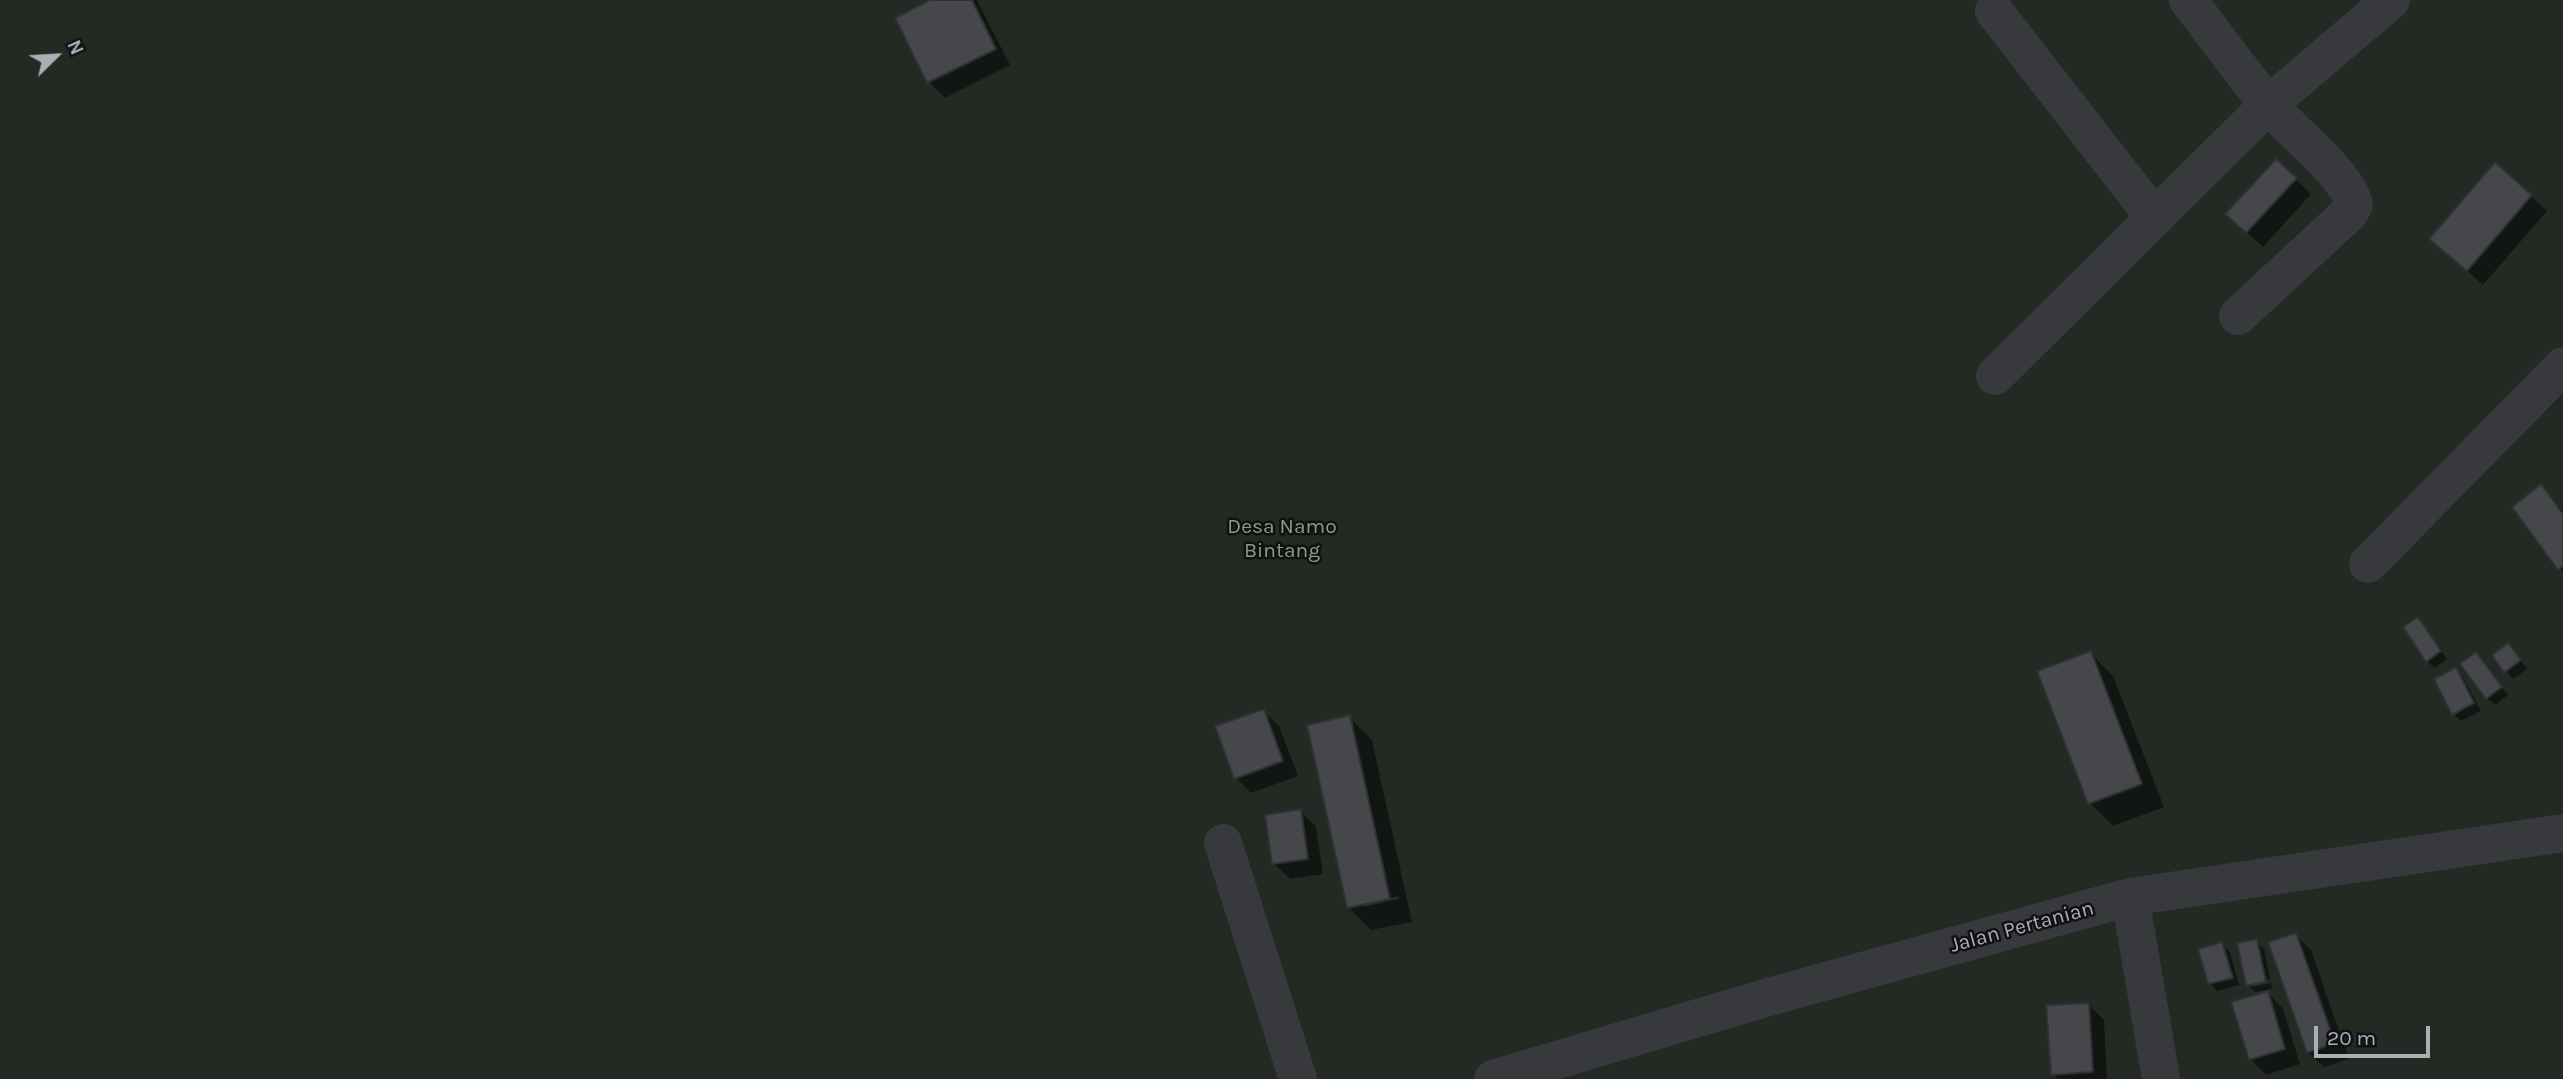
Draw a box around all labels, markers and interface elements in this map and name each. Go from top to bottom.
north arrow [21,21,91,91]
text: N [62,37,88,58]
park label: Desa Namo Bintang [1227,514,1337,564]
street label: Jalan Pertanian [1947,896,2097,958]
scale bar [2318,1012,2434,1056]
text: 20 m [2327,1026,2376,1050]

